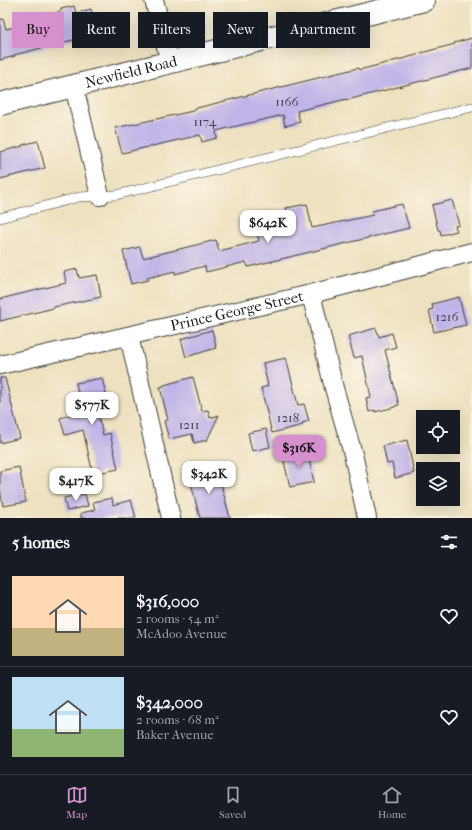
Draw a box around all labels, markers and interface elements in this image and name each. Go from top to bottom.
chip: Buy [12,12,64,48]
chip: Rent [72,12,130,48]
chip: Filters [138,12,205,48]
chip: New [213,12,268,48]
chip: Apartment [276,12,370,48]
street label: Newfield Road [83,52,180,92]
house number: 1166 [275,94,300,109]
house number: 1174 [194,114,217,129]
pin: $642K [240,210,296,244]
text: $642K [249,215,287,230]
street label: Prince George Street [169,287,306,335]
house number: 1216 [436,309,459,324]
pin: $577K [64,392,120,426]
text: $577K [75,397,109,412]
house number: 1218 [277,410,299,425]
map controls [416,410,460,506]
button: locate [416,410,460,454]
house number: 1211 [179,417,199,432]
pin: $316K [271,435,327,469]
text: $316K [282,440,316,455]
pin: $342K [181,461,237,495]
button: layers [416,462,460,506]
text: $342K [191,466,227,481]
pin: $417K [48,468,104,502]
text: $417K [58,473,94,488]
icon: filters [438,531,460,553]
text: 5 homes [12,532,70,552]
text: $316,000 [136,591,199,611]
icon: home [44,592,92,640]
icon: heart [438,605,460,627]
text: 2 rooms · 54 m² [136,611,218,626]
text: McAdoo Avenue [136,626,227,641]
text: $342,000 [136,692,203,712]
icon: home [44,693,92,741]
icon: heart [438,706,460,728]
text: 2 rooms · 68 m² [136,712,219,727]
text: Baker Avenue [136,727,214,742]
tab: Map [66,784,88,821]
tab: Saved [219,784,246,821]
tab: Home [378,784,406,821]

